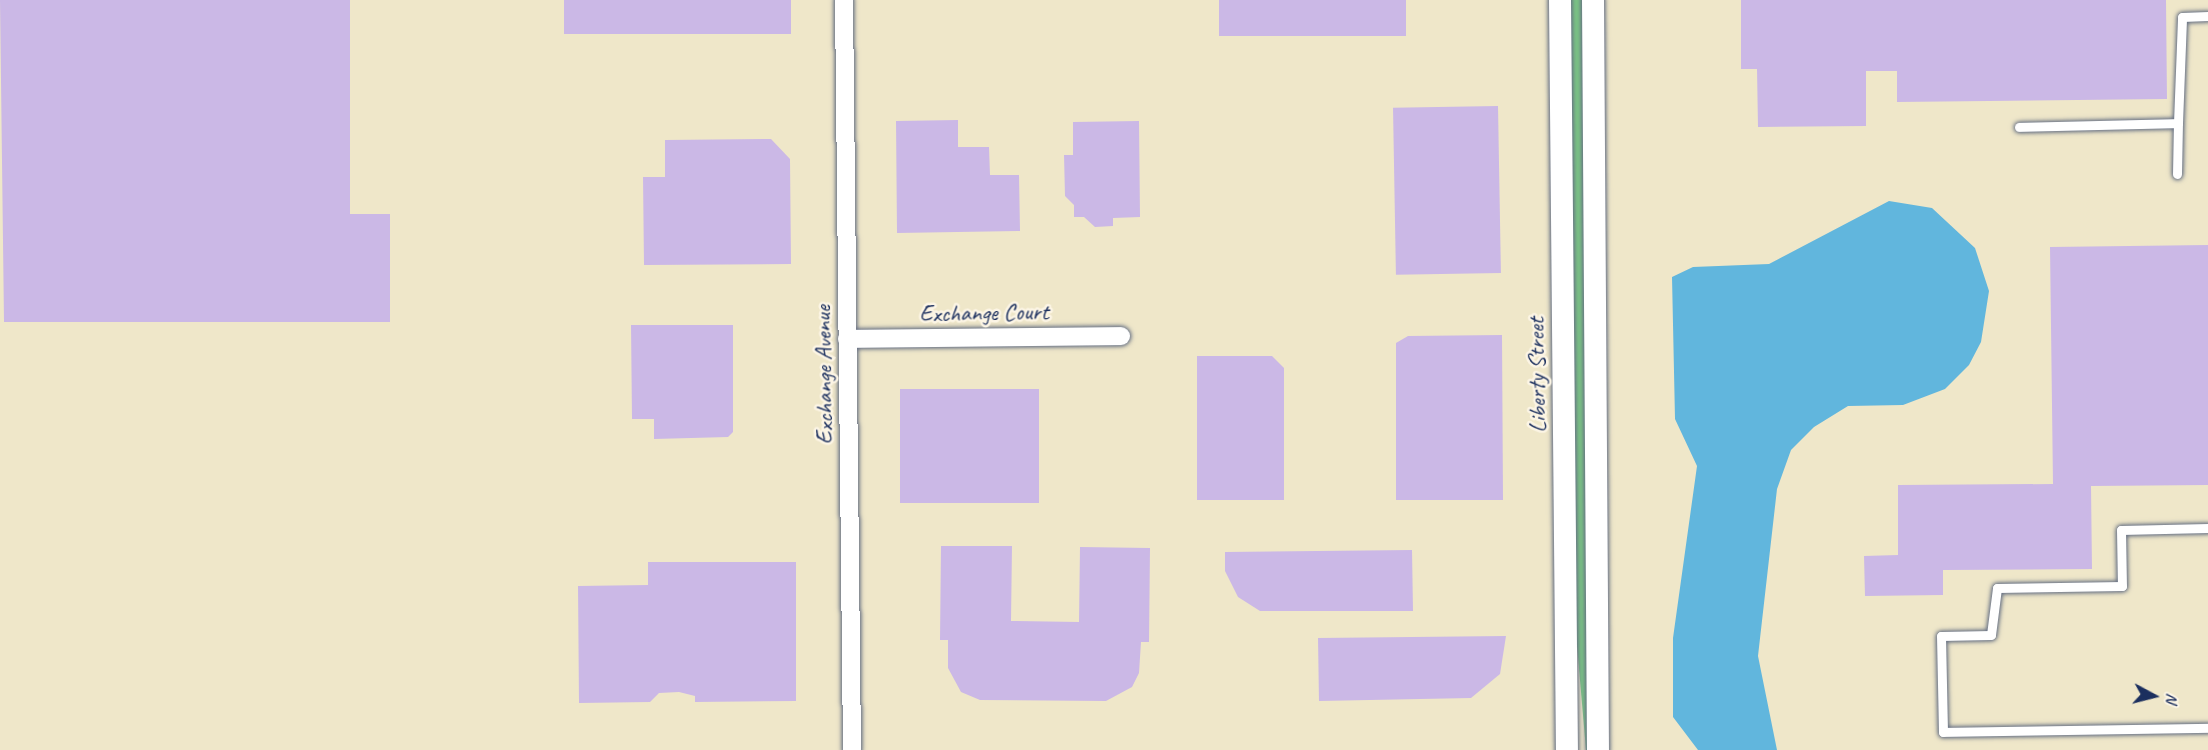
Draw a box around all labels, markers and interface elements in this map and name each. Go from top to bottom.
street label: Exchange Court [919,297,1049,329]
street label: Exchange Avenue [808,305,840,445]
street label: Liberty Street [1522,317,1552,433]
north arrow [2124,666,2184,726]
text: N [2161,692,2182,704]

